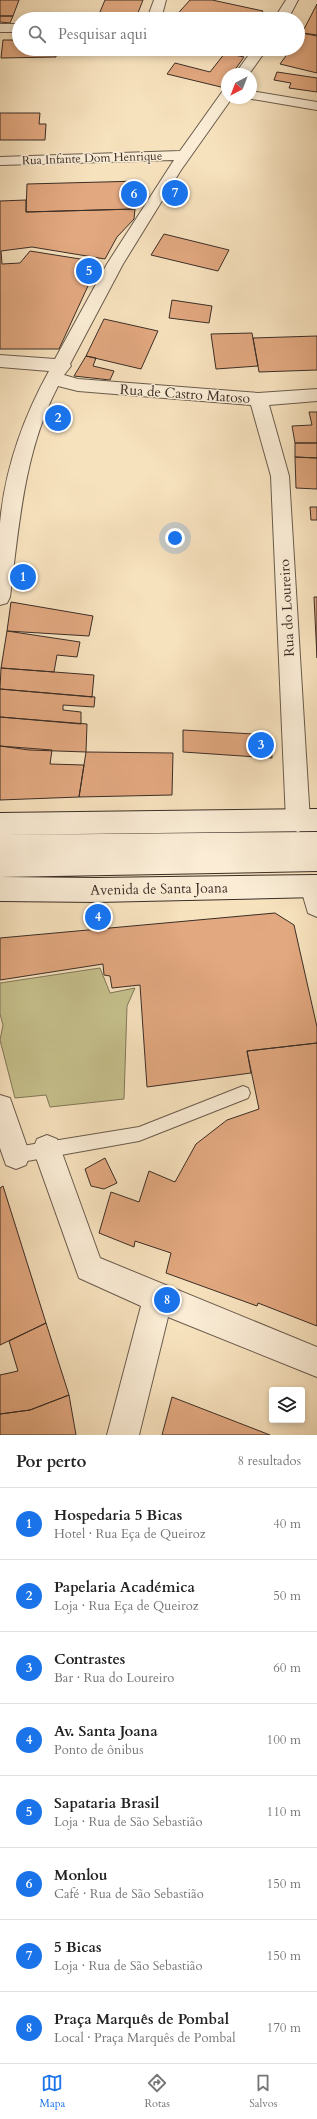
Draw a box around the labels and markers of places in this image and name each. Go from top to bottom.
pin: 7 [162,178,188,208]
pin: 6 [121,179,147,209]
pin: 5 [76,256,102,286]
pin: 2 [45,403,71,433]
pin: 1 [10,562,36,592]
pin: 3 [248,730,274,760]
pin: 4 [85,902,111,932]
pin: 8 [154,1285,180,1315]

